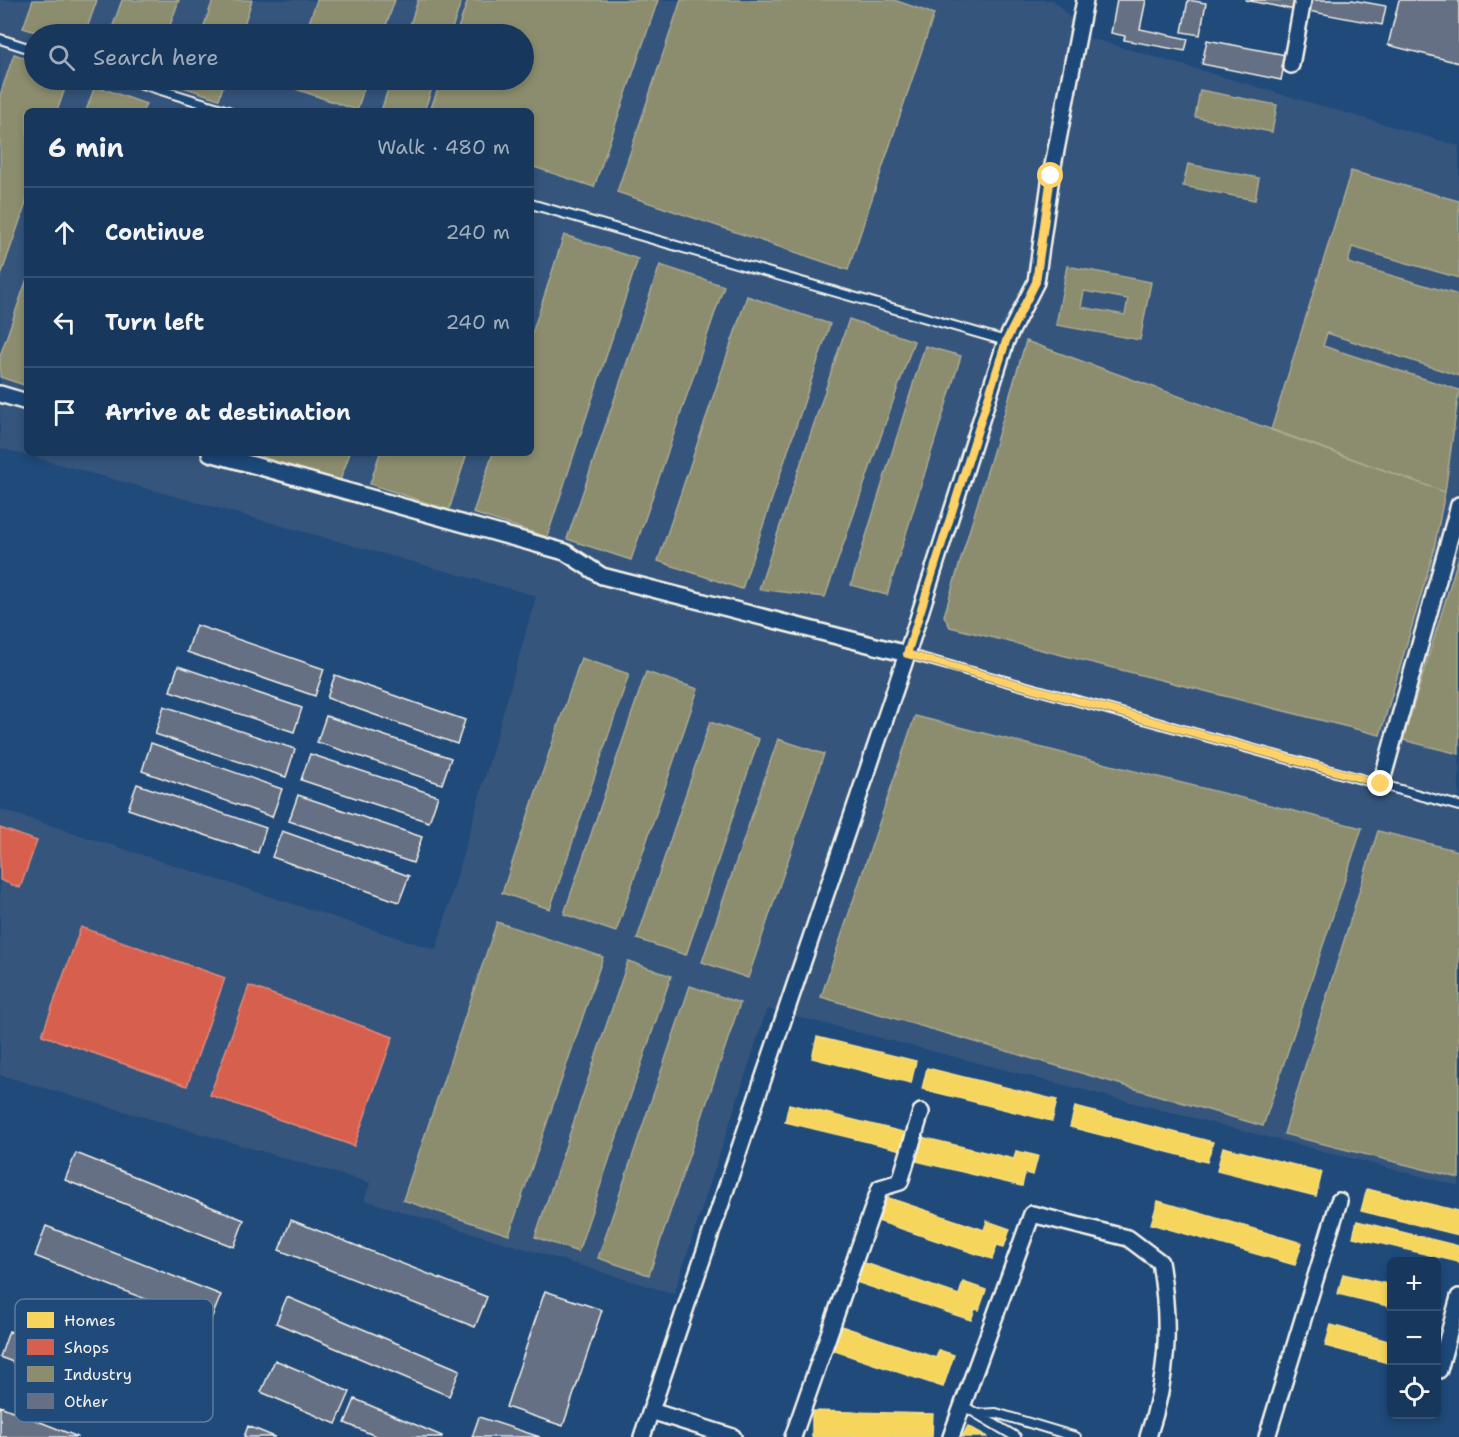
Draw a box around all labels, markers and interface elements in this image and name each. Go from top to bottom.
search box [24,24,534,90]
icon: search [45,41,78,74]
text: Search here [93,43,219,72]
text: 6 min [48,130,124,165]
text: Walk · 480 m [377,134,510,160]
route start [1037,162,1063,188]
icon: ahead [48,216,81,249]
text: Continue [105,218,205,247]
text: 240 m [445,219,510,245]
icon: left [48,306,81,339]
text: Turn left [105,308,204,337]
text: 240 m [445,309,510,335]
icon: arrive [48,396,81,429]
text: Arrive at destination [105,398,351,427]
route end [1367,770,1393,796]
map controls [1387,1257,1441,1419]
button: + [1387,1257,1441,1311]
legend [15,1299,213,1422]
text: Homes [64,1310,116,1331]
button: − [1387,1311,1441,1365]
text: Shops [64,1337,109,1358]
text: Industry [64,1364,132,1385]
button: locate [1387,1365,1441,1419]
text: Other [64,1391,108,1412]

